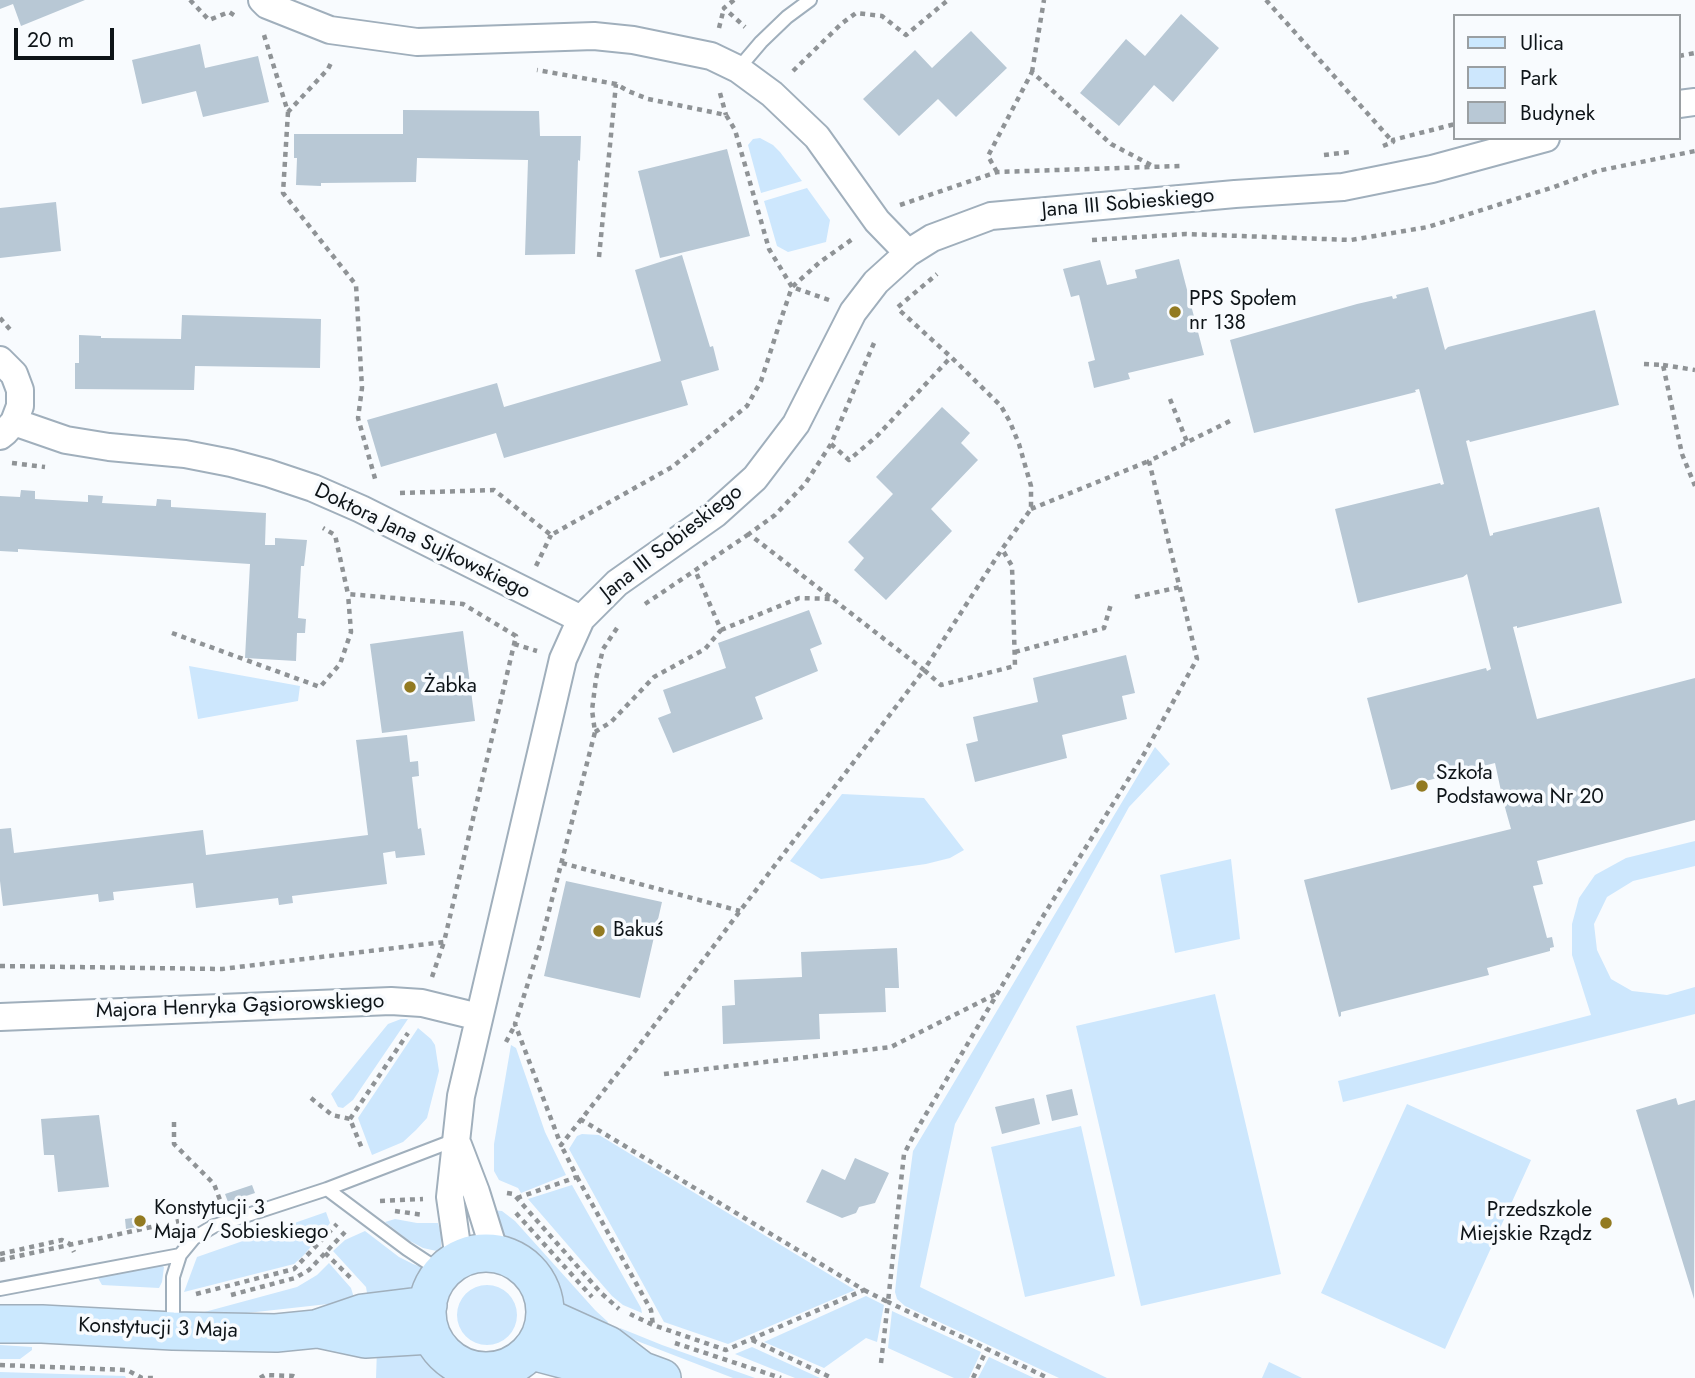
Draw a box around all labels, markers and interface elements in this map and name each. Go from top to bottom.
scale bar [18,14,117,58]
legend [1454,14,1681,140]
text: 20 m [27,25,74,55]
text: Ulica [1520,28,1564,58]
text: Park [1520,63,1557,93]
text: Budynek [1520,98,1595,128]
street label: Jana III Sobieskiego [1041,184,1215,224]
place label: PPS Społem nr 138 [1189,287,1297,337]
marker: PPS Społem nr 138 [1167,304,1183,320]
street label: Doktora Jana Sujkowskiego [310,479,534,605]
street label: Jana III Sobieskiego [596,480,748,606]
place label: Żabka [424,674,477,700]
marker: Żabka [402,679,418,695]
place label: Szkoła Podstawowa Nr 20 [1436,761,1604,811]
marker: Szkoła Podstawowa Nr 20 [1414,778,1430,794]
place label: Bakuś [613,918,663,944]
marker: Bakuś [591,923,607,939]
street label: Majora Henryka Gąsiorowskiego [95,989,385,1025]
place label: Konstytucji 3 Maja / Sobieskiego [154,1196,329,1246]
place label: Przedszkole Miejskie Rządz [1460,1198,1592,1248]
marker: Konstytucji 3 Maja / Sobieskiego [132,1213,148,1229]
marker: Przedszkole Miejskie Rządz [1598,1215,1614,1231]
street label: Konstytucji 3 Maja [78,1314,238,1344]

